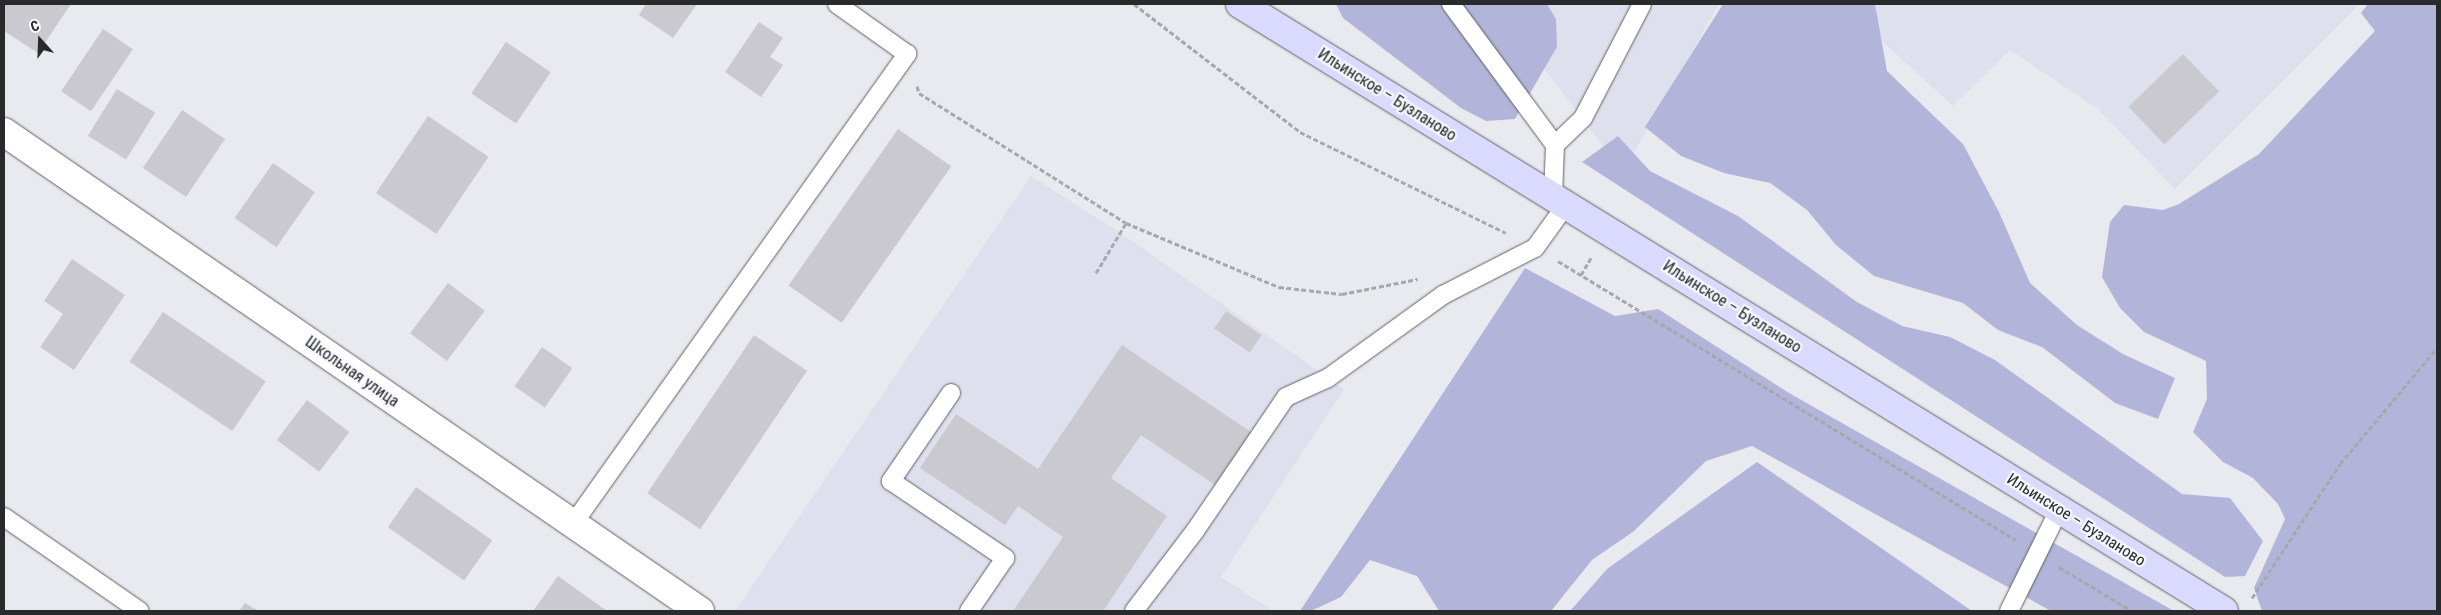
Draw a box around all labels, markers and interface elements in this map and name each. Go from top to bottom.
north arrow [15,15,65,65]
text: С [28,17,41,35]
street label: Ильинское – Бузланово [1314,45,1460,145]
street label: Ильинское – Бузланово [1659,257,1805,357]
street label: Школьная улица [301,333,403,411]
street label: Ильинское – Бузланово [2003,470,2149,570]

